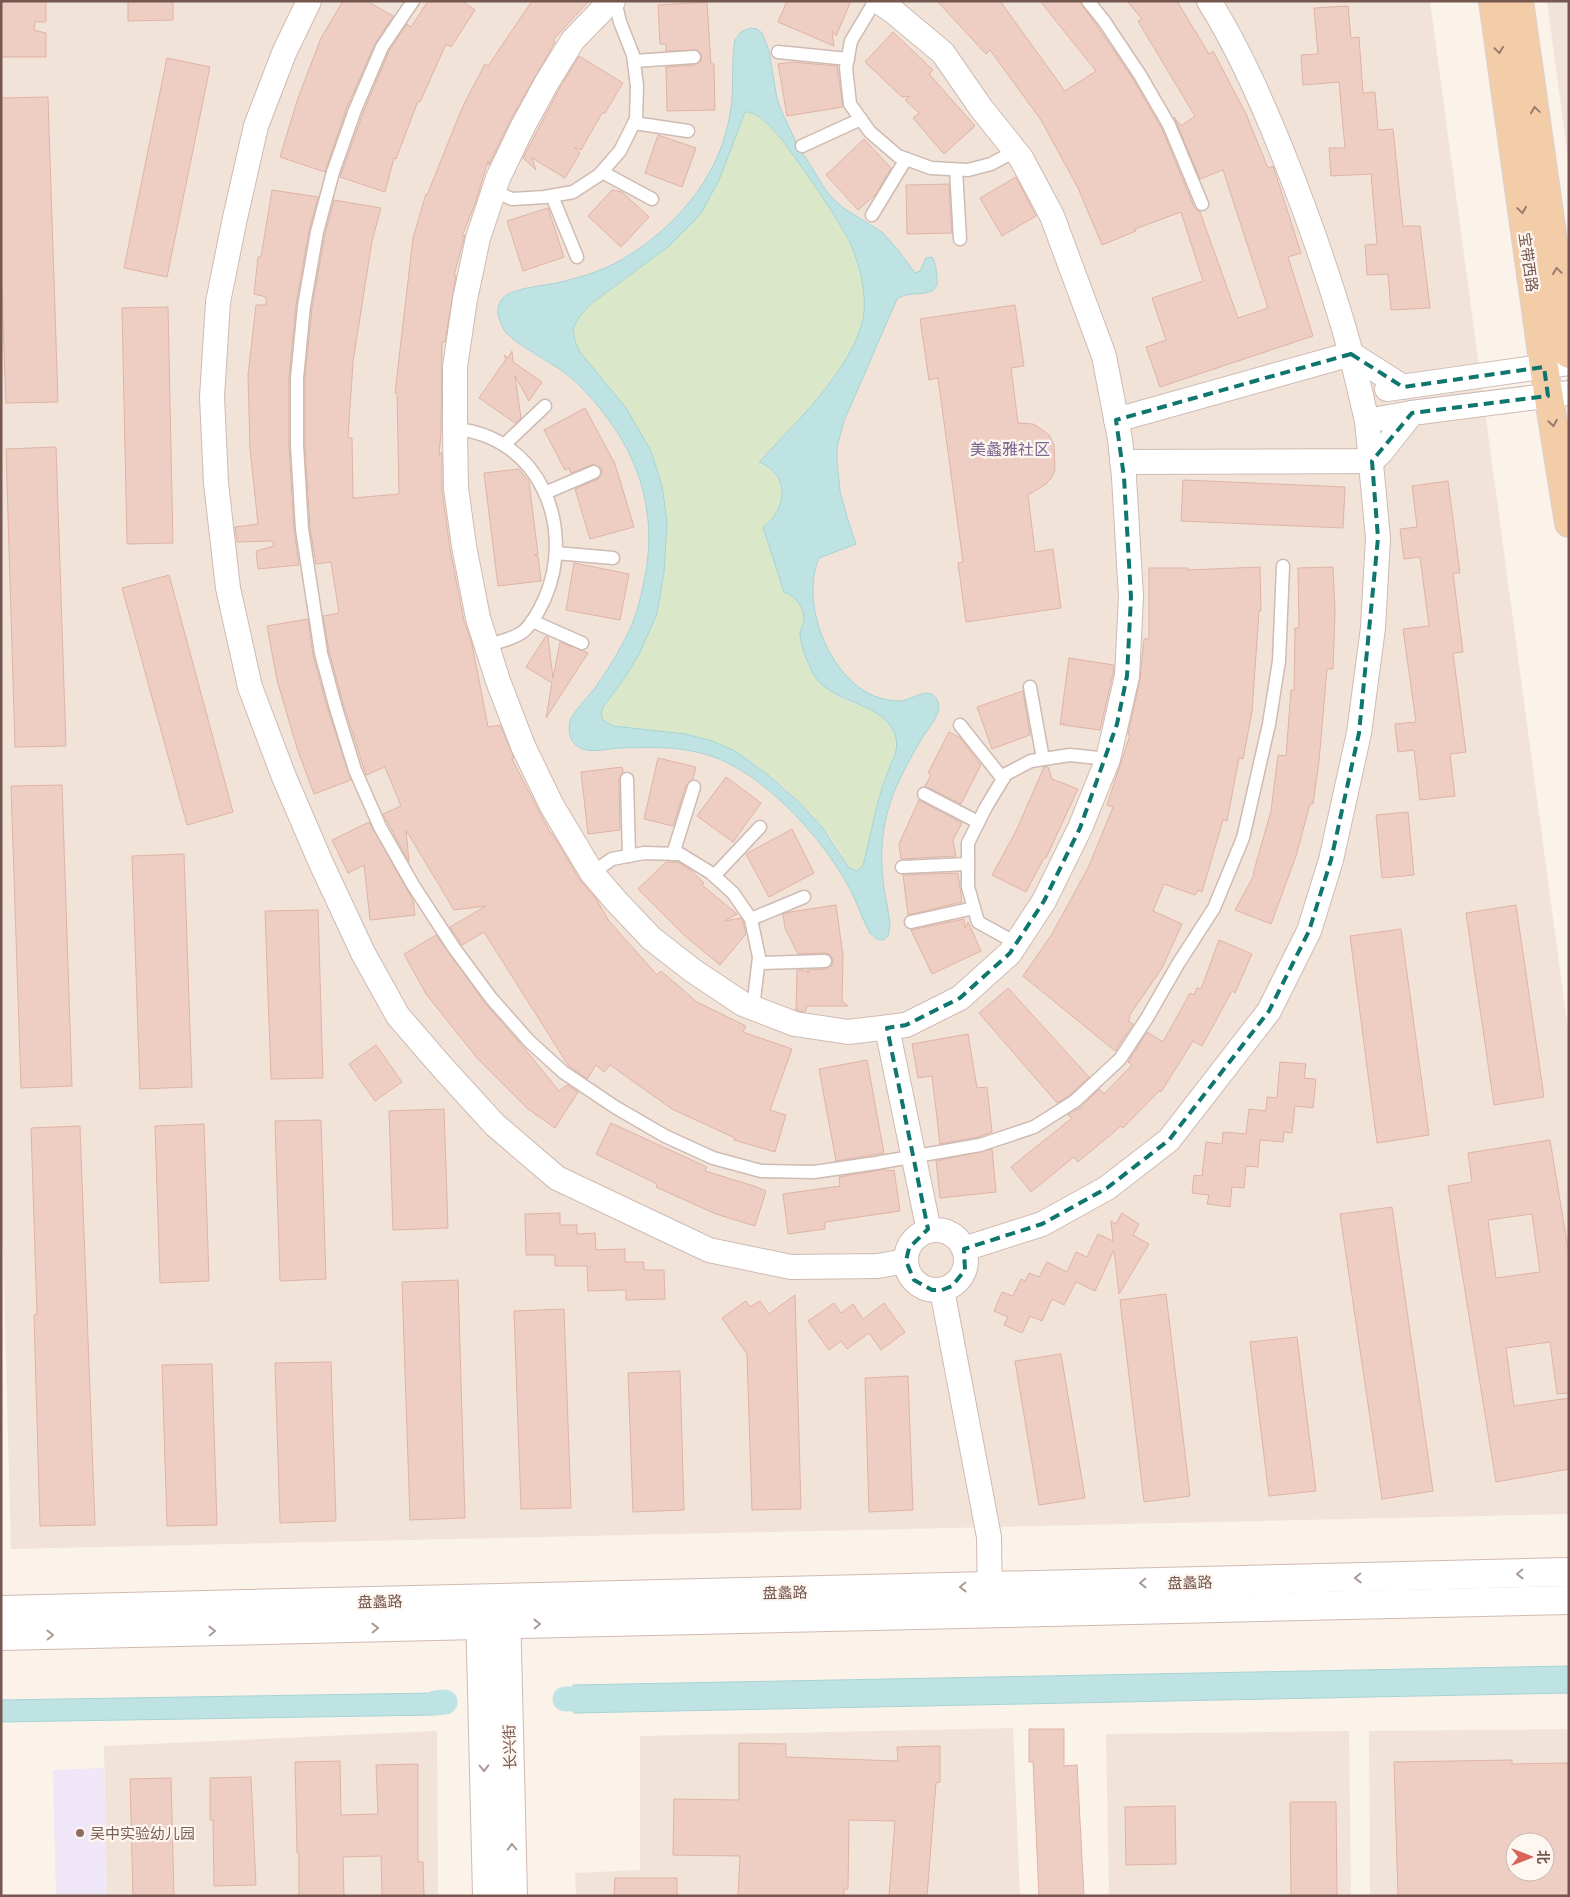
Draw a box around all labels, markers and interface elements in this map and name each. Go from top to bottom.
one-way arrow [1494,45,1504,54]
one-way arrow [1530,106,1540,115]
one-way arrow [1516,207,1527,215]
street label: 宝带西路 [1515,231,1543,293]
one-way arrow [1552,267,1563,275]
one-way arrow [1547,419,1557,428]
district label: 美蠡雅社区 [970,438,1050,460]
one-way arrow [1516,1568,1524,1579]
street label: 盘蠡路 [1167,1572,1213,1592]
one-way arrow [1353,1572,1361,1583]
one-way arrow [1138,1578,1146,1588]
street label: 盘蠡路 [762,1582,808,1602]
one-way arrow [958,1582,966,1593]
street label: 盘蠡路 [357,1591,403,1611]
one-way arrow [534,1619,542,1629]
one-way arrow [372,1623,379,1633]
one-way arrow [209,1626,217,1637]
one-way arrow [46,1630,54,1640]
street label: 长兴街 [498,1724,520,1770]
one-way arrow [479,1765,489,1773]
place label: 吴中实验幼儿园 [90,1823,195,1843]
marker: 吴中实验幼儿园 [74,1827,86,1839]
north arrow [1505,1832,1555,1882]
one-way arrow [507,1843,517,1850]
text: 北 [1534,1850,1553,1864]

